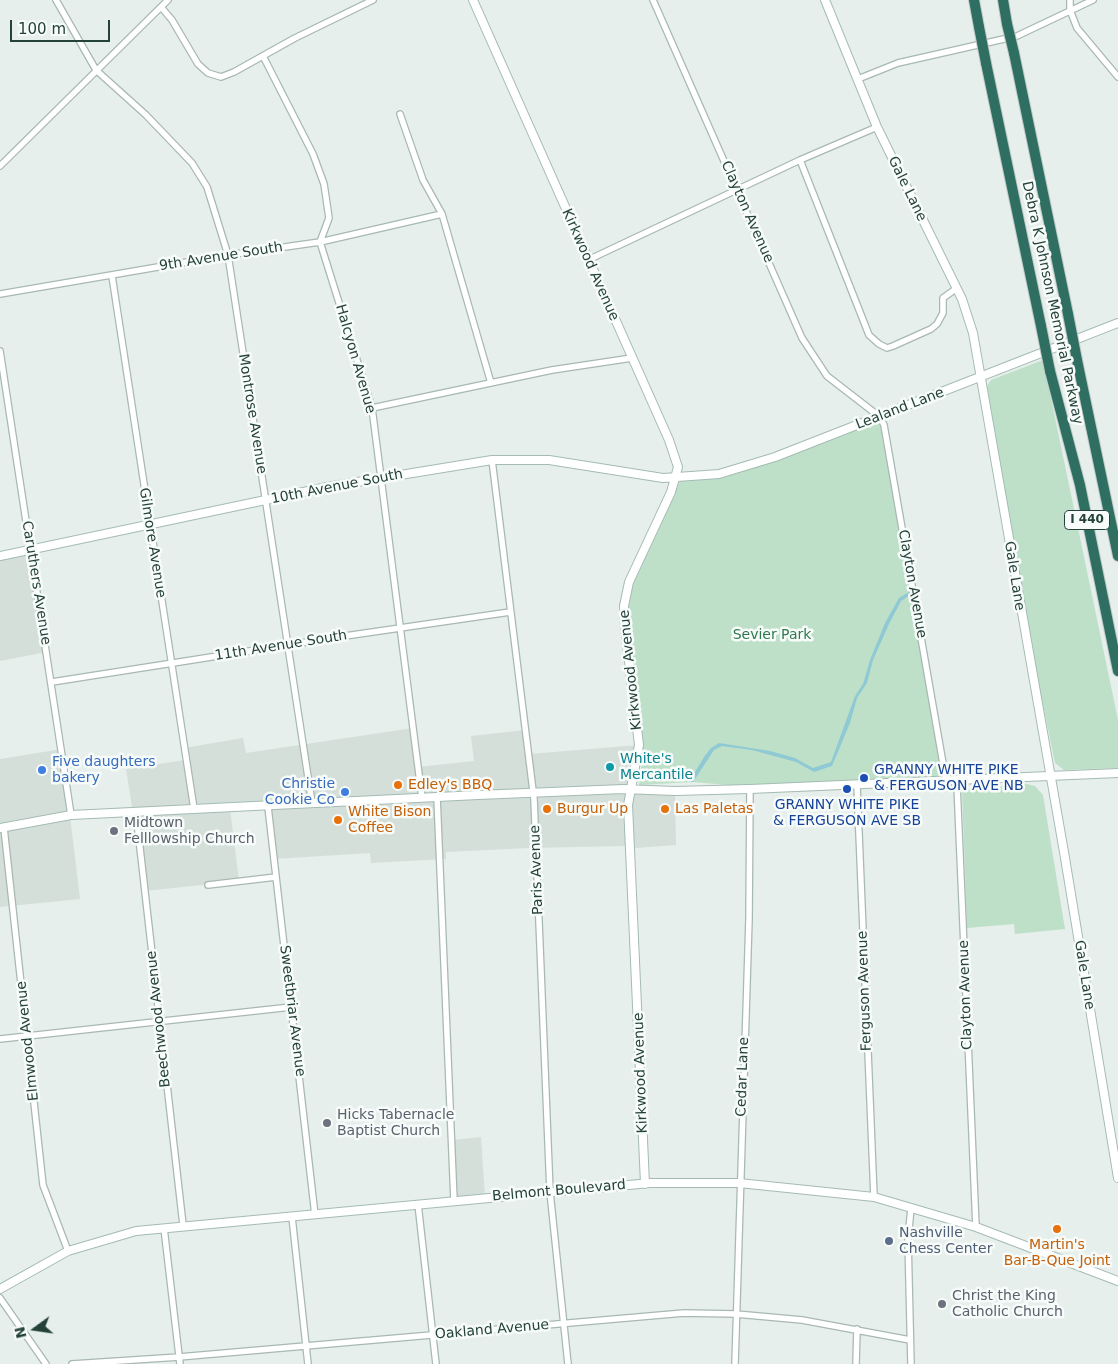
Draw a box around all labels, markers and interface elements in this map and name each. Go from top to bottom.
scale bar [12,10,112,42]
text: 100 m [18,20,66,38]
street label: Gale Lane [884,154,930,224]
street label: Clayton Avenue [717,158,777,266]
street label: Debra K Johnson Memorial Parkway [1018,180,1086,426]
street label: Kirkwood Avenue [558,206,622,324]
street label: 9th Avenue South [158,239,284,275]
street label: Halcyon Avenue [331,302,379,416]
street label: Montrose Avenue [234,353,270,475]
street label: Lealand Lane [853,384,947,434]
street label: 10th Avenue South [270,466,404,508]
street label: Gilmore Avenue [135,487,169,599]
road number: I 440 [1064,510,1110,530]
street label: Caruthers Avenue [18,520,54,646]
street label: Clayton Avenue [894,528,930,640]
street label: Gale Lane [1000,540,1028,612]
street label: Kirkwood Avenue [616,609,646,731]
street label: 11th Avenue South [214,627,348,665]
park label: Sevier Park [733,627,811,643]
place label: White's Mercantile [620,751,693,784]
place label: Five daughters bakery [52,754,156,786]
marker: White's Mercantile [604,761,616,773]
place label: GRANNY WHITE PIKE & FERGUSON AVE NB [874,762,1024,794]
marker: Five daughters bakery [36,764,48,776]
marker: GRANNY WHITE PIKE & FERGUSON AVE NB [858,772,870,784]
place label: Christie Cookie Co [265,776,335,809]
place label: Edley's BBQ [408,777,492,793]
marker: Edley's BBQ [392,779,404,791]
marker: GRANNY WHITE PIKE & FERGUSON AVE SB [841,783,853,795]
marker: Christie Cookie Co [339,786,351,798]
place label: GRANNY WHITE PIKE & FERGUSON AVE SB [773,797,921,830]
place label: Burgur Up [557,801,628,817]
place label: Las Paletas [675,801,753,817]
marker: Burgur Up [541,803,553,815]
marker: Las Paletas [659,803,671,815]
place label: White Bison Coffee [348,804,431,836]
marker: White Bison Coffee [332,814,344,826]
place label: Midtown Felllowship Church [124,815,255,848]
marker: Midtown Felllowship Church [108,825,120,837]
street label: Paris Avenue [527,825,547,915]
street label: Ferguson Avenue [855,931,875,1051]
street label: Gale Lane [1070,939,1098,1011]
street label: Clayton Avenue [956,940,976,1050]
street label: Sweetbriar Avenue [276,944,308,1078]
street label: Beechwood Avenue [143,950,175,1088]
street label: Elmwood Avenue [13,980,43,1102]
street label: Kirkwood Avenue [630,1012,652,1134]
street label: Cedar Lane [733,1037,753,1117]
place label: Hicks Tabernacle Baptist Church [337,1107,454,1140]
marker: Hicks Tabernacle Baptist Church [321,1117,333,1129]
street label: Belmont Boulevard [492,1177,626,1205]
marker: Martin's Bar-B-Que Joint [1051,1223,1063,1235]
place label: Nashville Chess Center [899,1225,992,1258]
marker: Nashville Chess Center [883,1235,895,1247]
place label: Martin's Bar-B-Que Joint [1004,1237,1110,1270]
place label: Christ the King Catholic Church [952,1288,1063,1320]
marker: Christ the King Catholic Church [936,1298,948,1310]
north arrow [10,1304,60,1354]
street label: Oakland Avenue [434,1317,550,1343]
text: N [11,1325,30,1340]

